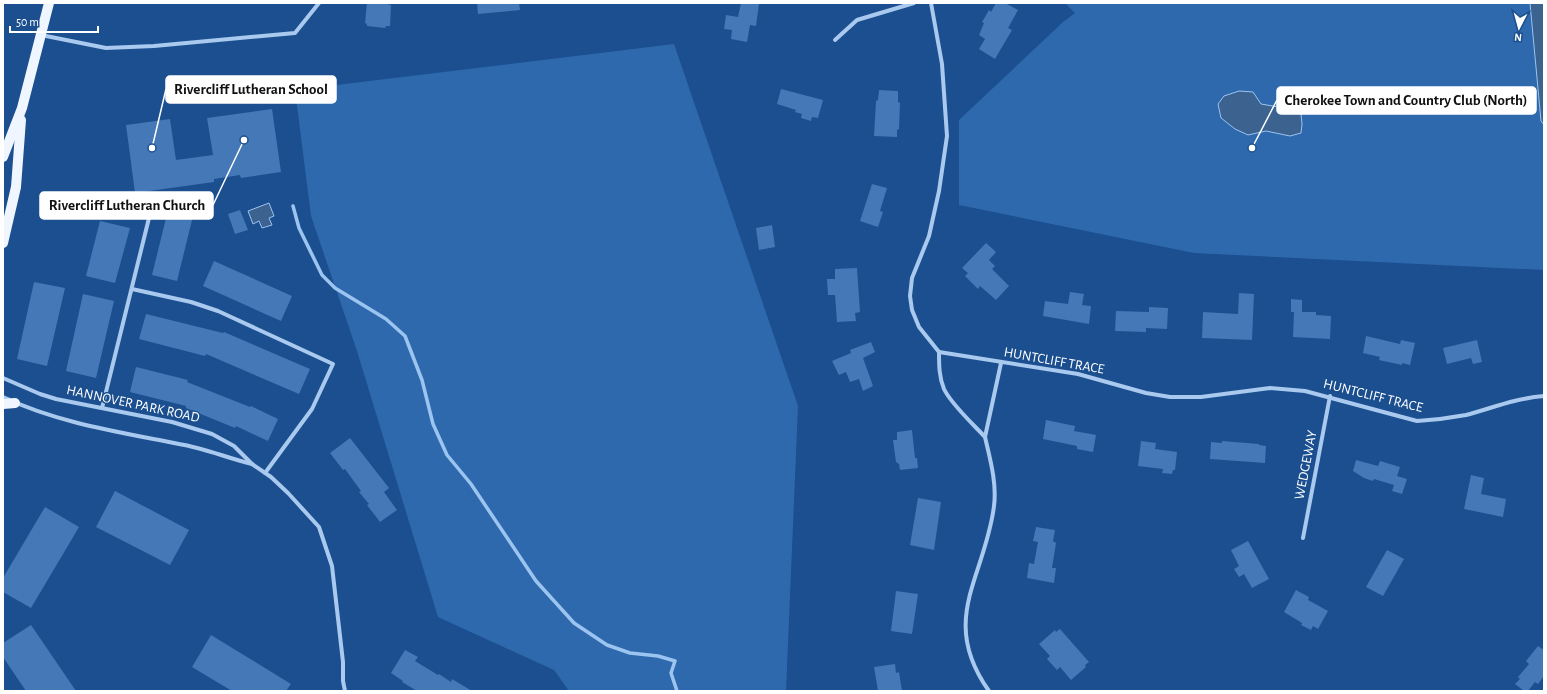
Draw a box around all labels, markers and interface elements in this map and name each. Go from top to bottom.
scale bar [10,8,98,34]
north arrow [1499,8,1539,48]
text: 50 m [16,16,39,28]
text: N [1514,32,1522,43]
callout: Rivercliff Lutheran School [166,76,336,103]
text: Rivercliff Lutheran School [174,82,328,97]
callout: Cherokee Town and Country Club (North) [1277,87,1536,114]
text: Cherokee Town and Country Club (North) [1284,93,1528,108]
callout: Rivercliff Lutheran Church [40,192,213,219]
text: Rivercliff Lutheran Church [49,198,205,213]
street label: HUNTCLIFF TRACE [1003,345,1106,377]
street label: HUNTCLIFF TRACE [1322,377,1424,415]
street label: HANNOVER PARK ROAD [65,383,201,425]
street label: WEDGEWAY [1292,428,1320,501]

